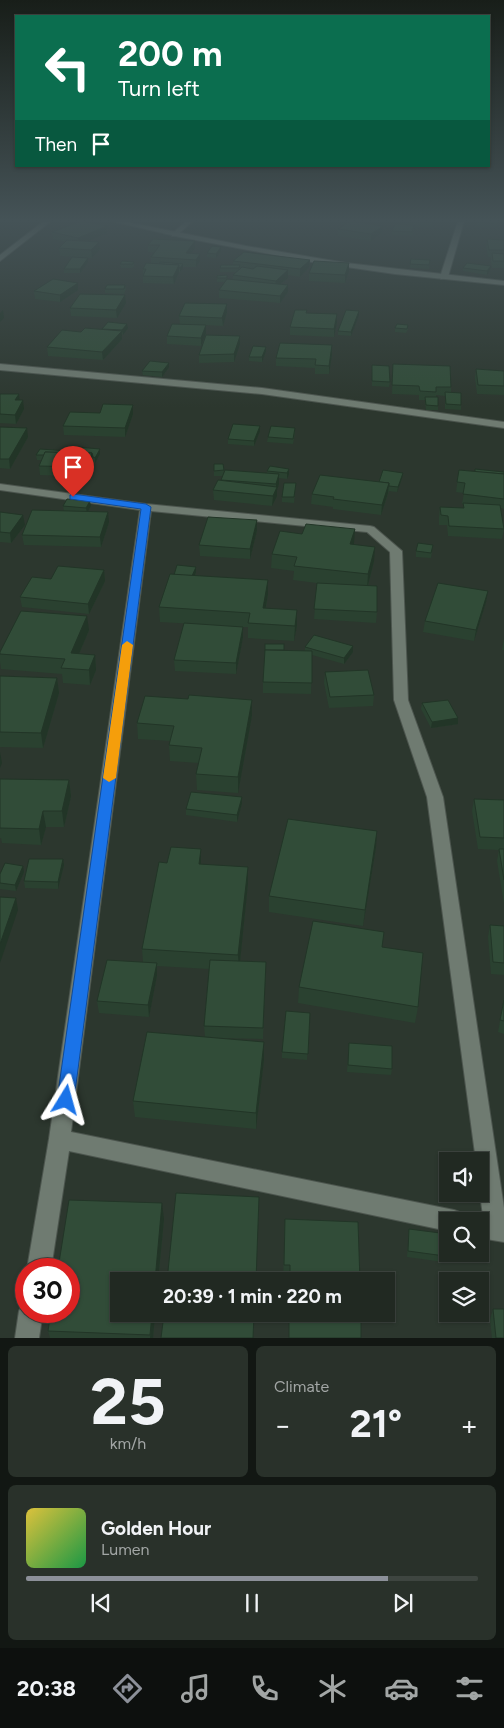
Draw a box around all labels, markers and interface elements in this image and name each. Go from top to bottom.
text: 200 m [118,33,222,75]
icon: left [35,35,100,100]
text: Turn left [118,75,200,102]
icon: arrive [87,130,115,158]
text: Then [35,133,77,156]
pin [52,446,94,497]
icon: arrive [59,453,87,481]
position arrow [39,1073,91,1125]
map controls [439,1152,489,1322]
button: sound [439,1152,489,1202]
button: search [439,1212,489,1262]
speed limit sign: 30 [15,1258,80,1323]
button: layers [439,1272,489,1322]
text: 20:39 · 1 min · 220 m [163,1285,342,1308]
text: 25 [90,1362,166,1440]
text: Climate [274,1377,329,1396]
text: 21° [350,1401,402,1447]
text: − [274,1408,291,1442]
text: + [461,1408,478,1442]
text: km/h [110,1434,146,1453]
text: Golden Hour [101,1517,211,1540]
text: Lumen [101,1540,150,1559]
icon: previous [87,1589,115,1617]
icon: pause [238,1589,266,1617]
icon: next [389,1589,417,1617]
icon: directions [110,1671,145,1706]
icon: music [178,1671,213,1706]
icon: phone [247,1671,282,1706]
icon: climate [315,1671,350,1706]
icon: car [384,1671,419,1706]
icon: filters [452,1671,487,1706]
text: 20:38 [17,1675,76,1702]

